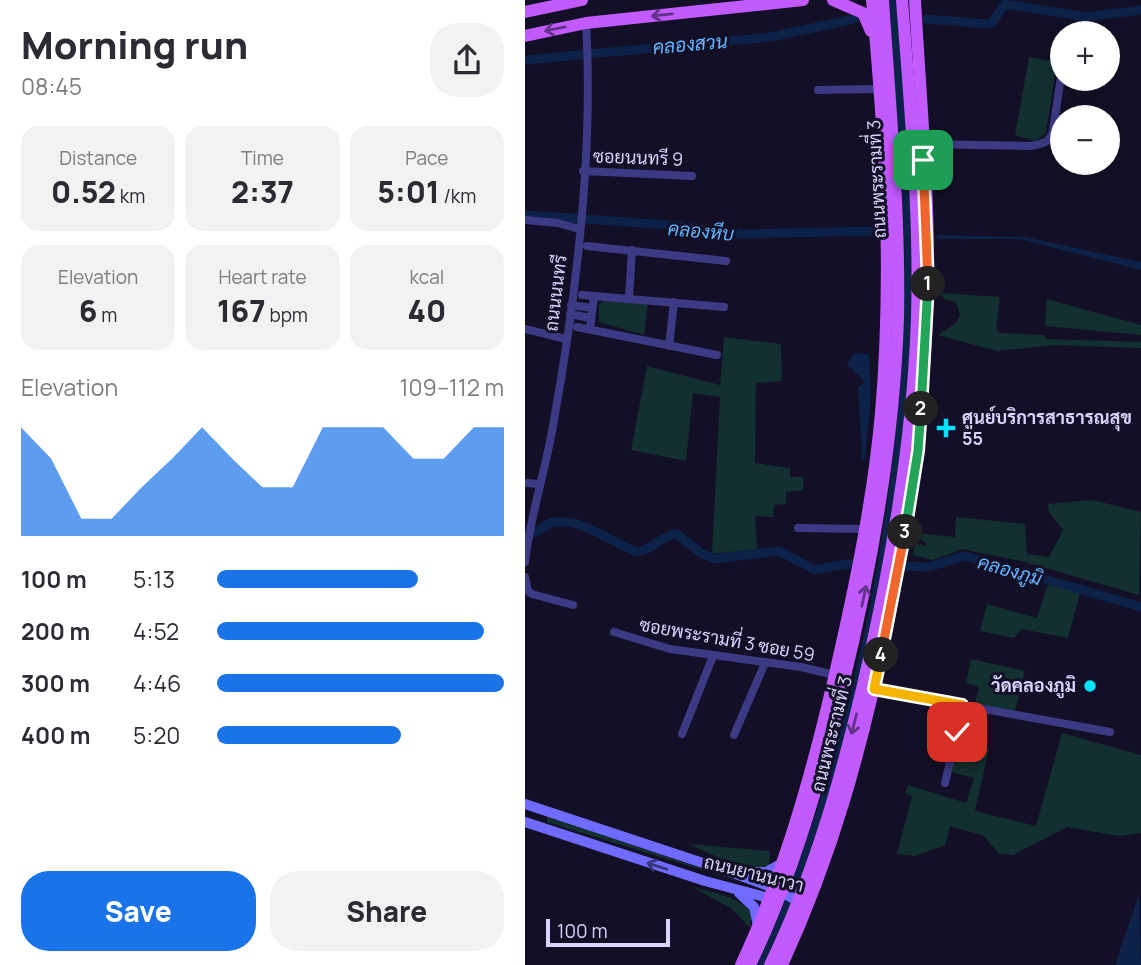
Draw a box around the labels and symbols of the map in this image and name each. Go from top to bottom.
one-way arrow [652,9,674,22]
one-way arrow [544,23,567,37]
water label: คลองสวน [651,28,729,60]
street label: ถนนพระรามที่ 3 [858,119,891,239]
pin [893,130,953,190]
street label: ซอยนนทรี 9 [593,143,684,171]
water label: คลองหีบ [667,215,735,247]
street label: ถนนนนทรี [538,253,572,332]
pin: 1 [911,266,945,302]
pin: 2 [903,392,939,426]
place label: ศูนย์บริการสาธารณสุข 55 [962,405,1132,450]
marker: ศูนย์บริการสาธารณสุข 55 [936,418,956,438]
pin: 3 [887,514,923,550]
water label: คลองภูมิ [975,548,1046,593]
one-way arrow [857,585,871,608]
street label: ซอยพระรามที่ 3 ซอย 59 [638,609,817,666]
pin: 4 [863,638,899,672]
street label: ถนนพระรามที่ 3 [802,673,857,794]
place label: วัดคลองภูมิ [991,673,1076,699]
marker: วัดคลองภูมิ [1082,678,1098,694]
pin [927,702,987,762]
one-way arrow [847,712,860,735]
street label: ถนนยานนาวา [702,849,807,897]
one-way arrow [647,858,669,871]
scale bar [546,916,670,948]

